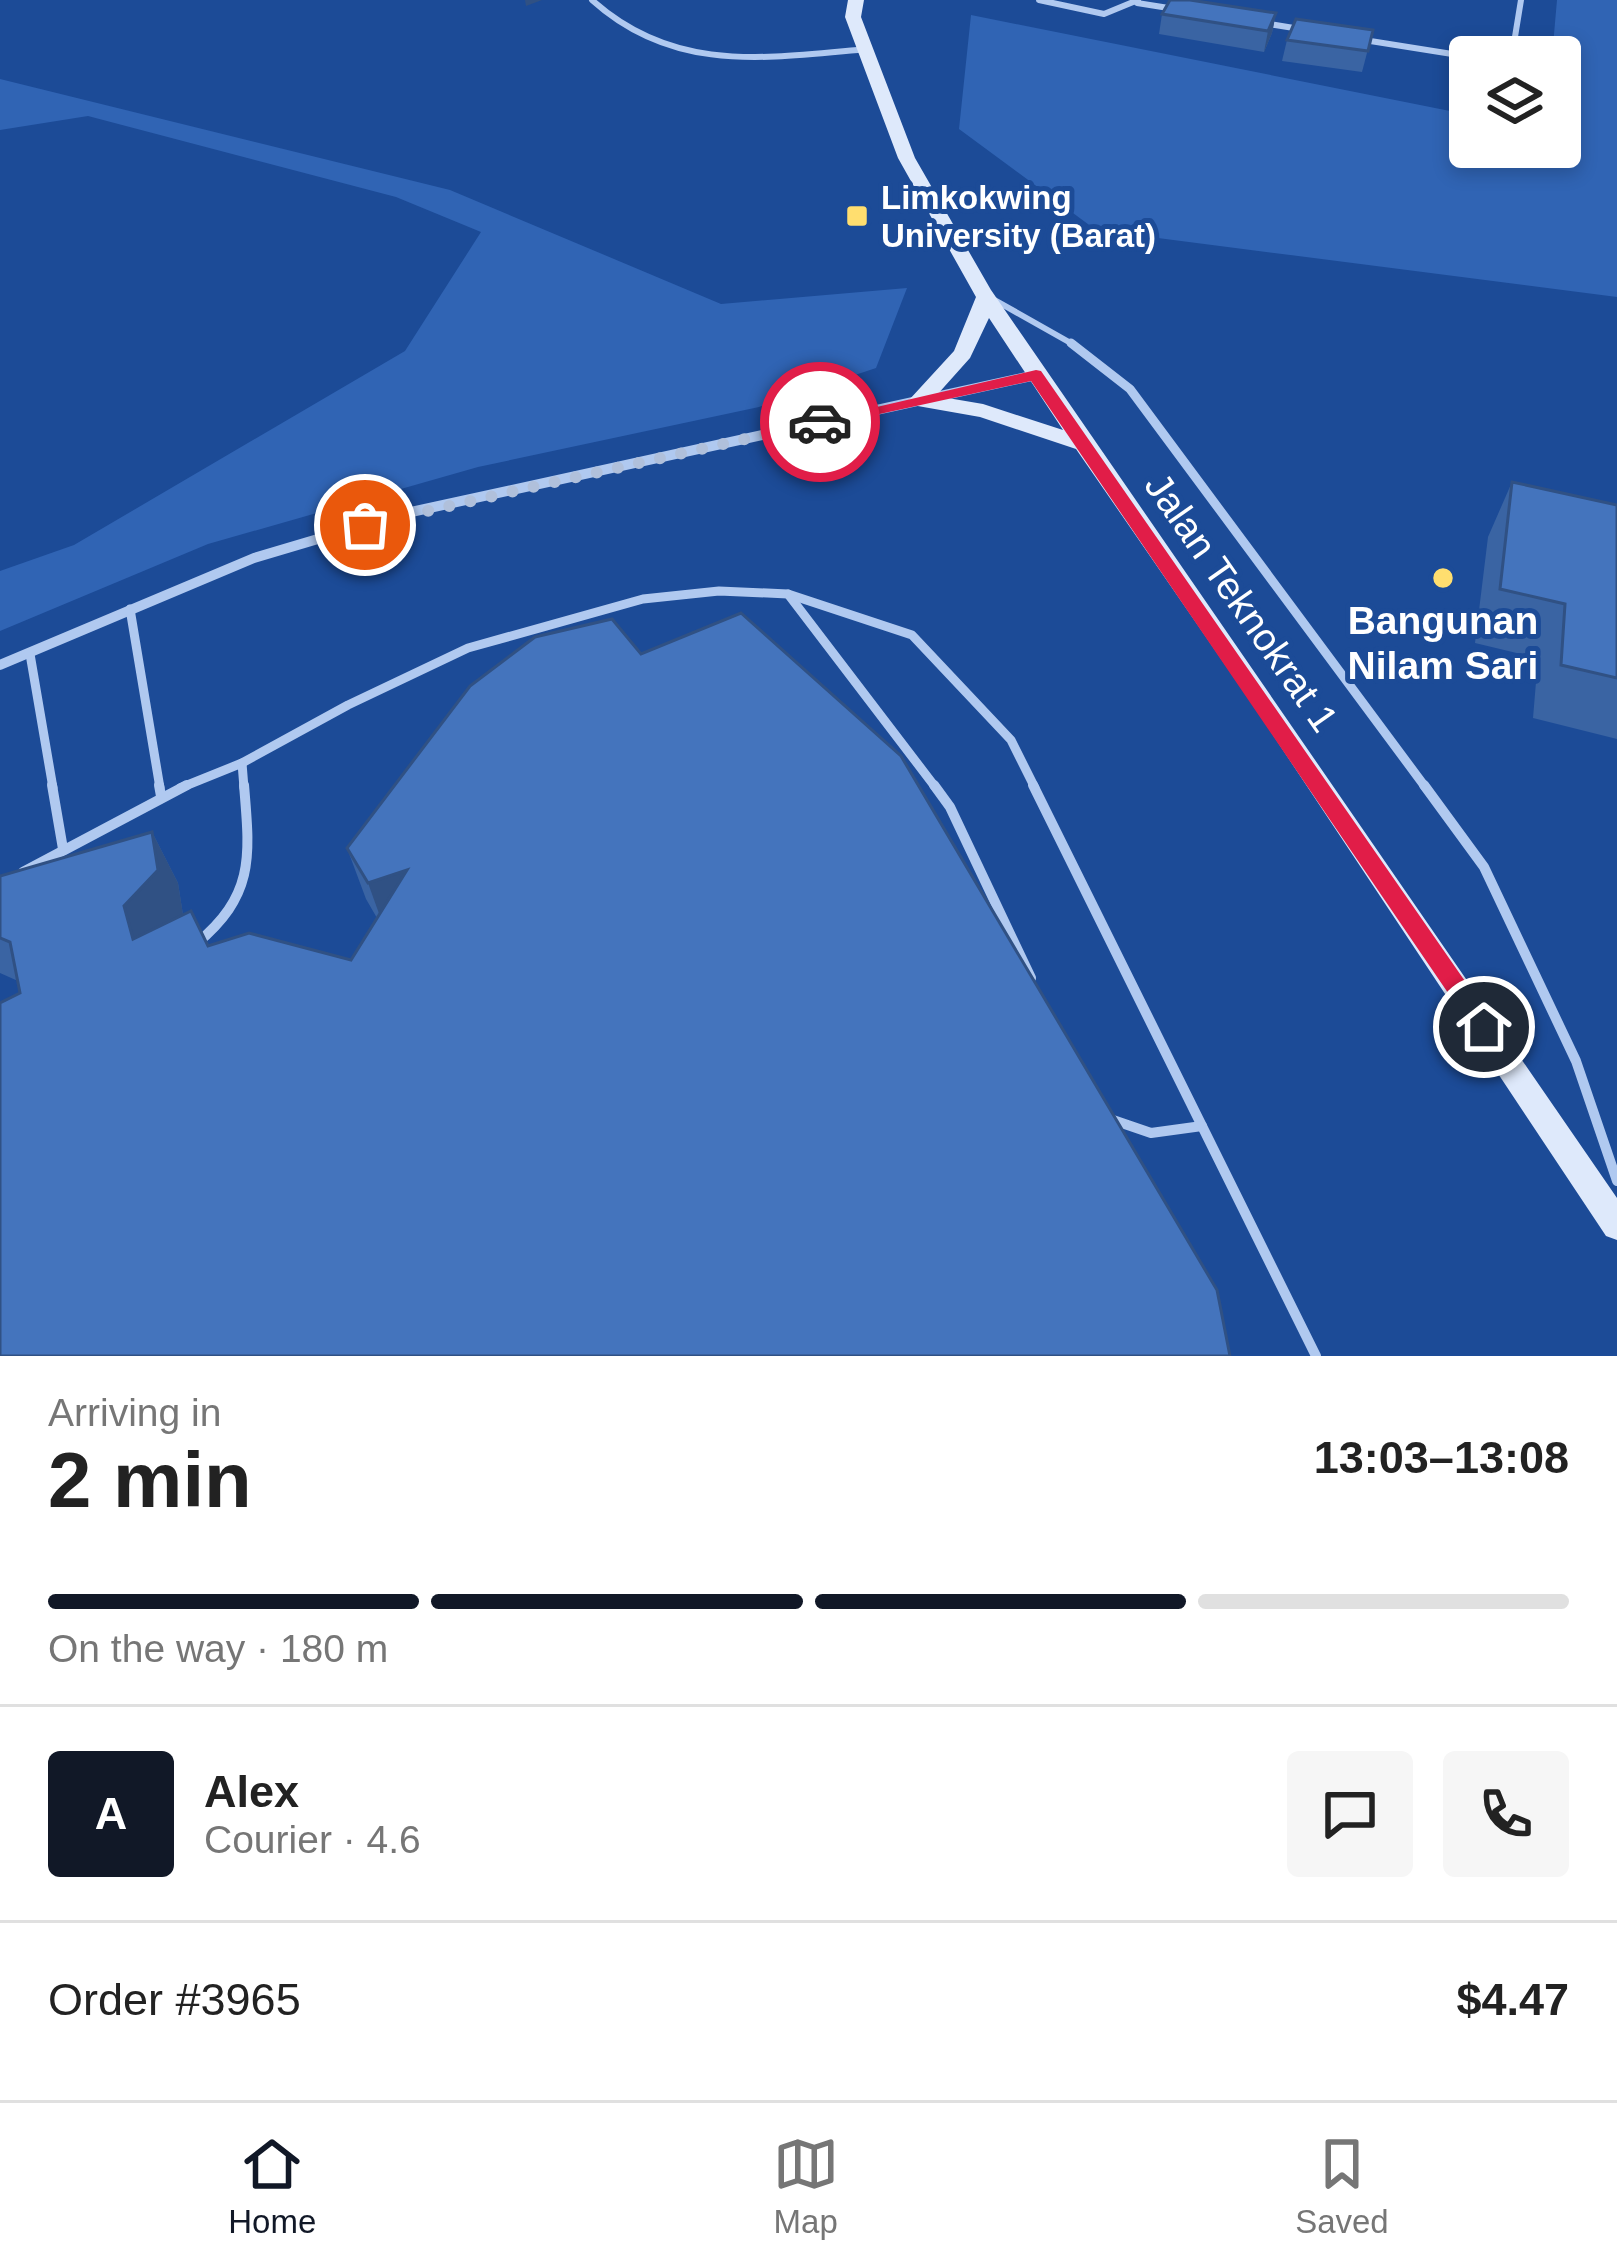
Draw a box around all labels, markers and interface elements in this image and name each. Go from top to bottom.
map controls [1449,36,1581,168]
button: layers [1449,36,1581,168]
place label: Limkokwing University (Barat) [881,179,1156,254]
marker: Limkokwing University (Barat) [844,203,870,229]
courier [760,362,880,482]
icon: car [787,389,853,455]
street label: Jalan Teknokrat 1 [1137,465,1347,740]
pin [314,474,416,576]
icon: bag [332,492,398,558]
marker: Bangunan Nilam Sari [1430,565,1456,591]
place label: Bangunan Nilam Sari [1348,599,1538,687]
pin [1433,976,1535,1078]
icon: home [1451,994,1517,1060]
text: Arriving in [48,1391,221,1434]
text: 13:03–13:08 [1314,1432,1569,1483]
text: 2 min [48,1436,252,1524]
text: On the way · 180 m [48,1627,388,1670]
button: chat [1287,1751,1413,1877]
button: phone [1443,1751,1569,1877]
text: Alex [204,1766,299,1817]
text: A [95,1788,127,1839]
text: Courier · 4.6 [204,1818,421,1861]
text: Order #3965 [48,1974,301,2025]
text: $4.47 [1456,1974,1569,2025]
tab: Home [228,2131,316,2241]
tab: Map [773,2131,839,2241]
tab: Saved [1295,2131,1389,2241]

